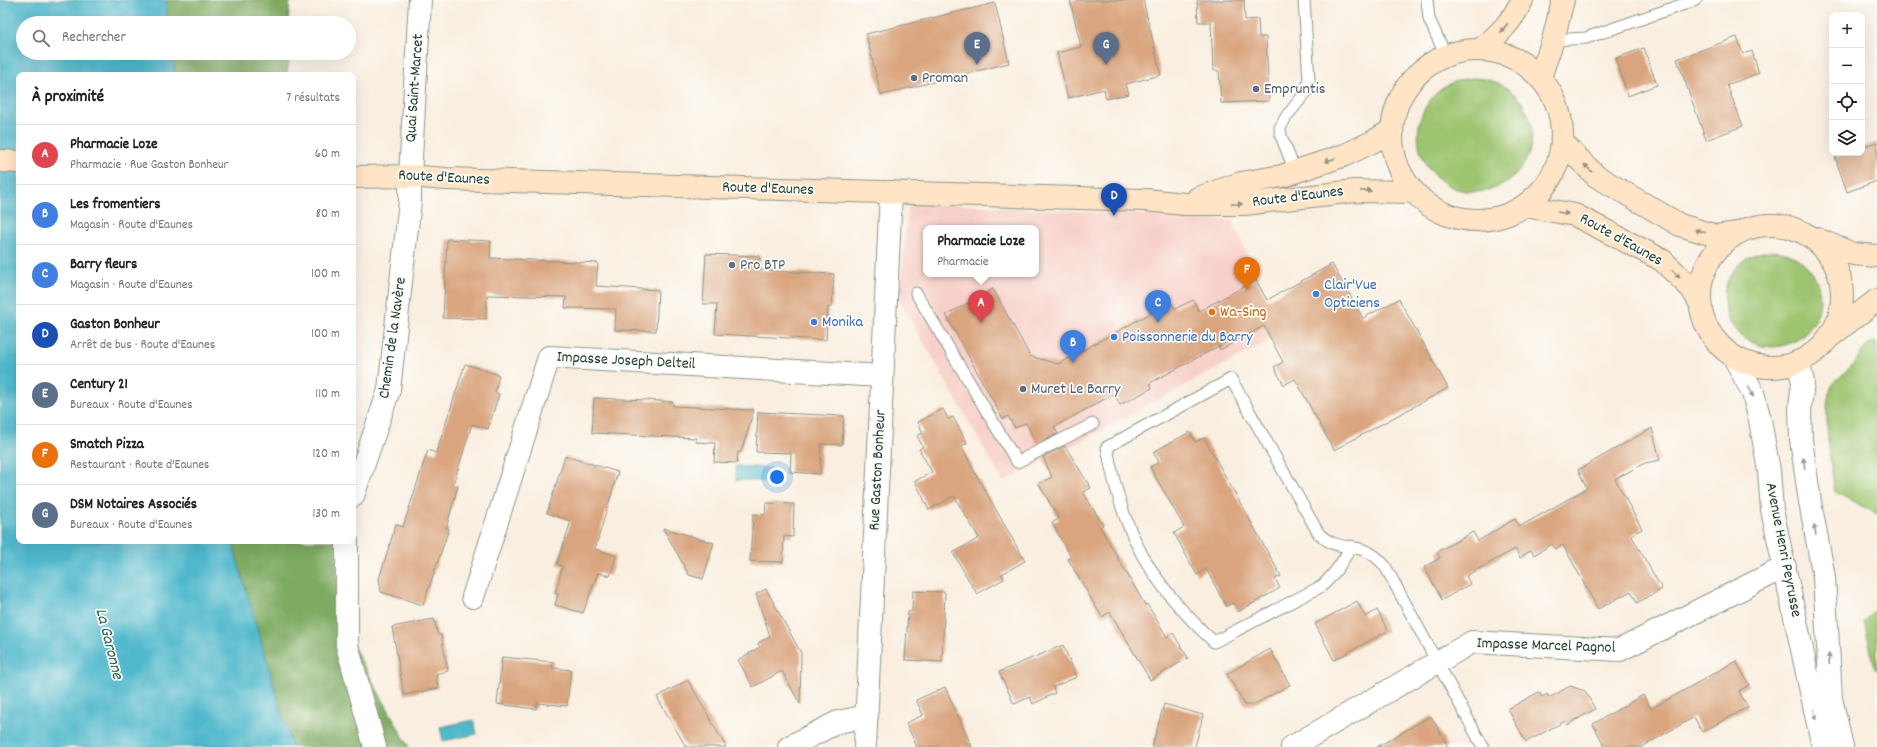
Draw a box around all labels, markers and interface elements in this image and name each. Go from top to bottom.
map controls [1829,12,1865,156]
button: + [1829,12,1865,48]
search box [16,16,356,60]
one-way arrow [1499,22,1508,33]
icon: search [30,27,52,49]
text: Rechercher [62,27,126,49]
pin: E [964,32,990,65]
pin: G [1093,32,1119,65]
street label: Quai Saint-Marcet [400,33,430,143]
button: − [1829,48,1865,84]
place label: Proman [922,67,968,90]
marker: Proman [909,73,919,83]
place label: Empruntis [1264,78,1326,101]
marker: Empruntis [1251,84,1261,94]
button: locate [1829,84,1865,120]
text: À proximité [32,86,104,110]
text: 7 résultats [286,89,340,108]
button: layers [1829,120,1865,156]
text: Pharmacie Loze [70,134,158,156]
text: A [41,145,49,164]
text: 60 m [315,145,340,164]
text: Pharmacie · Rue Gaston Bonheur [70,156,228,175]
one-way arrow [1324,157,1336,163]
one-way arrow [1583,163,1593,173]
street label: Route d'Eaunes [398,164,491,192]
street label: Route d'Eaunes [722,176,815,202]
street label: Route d'Eaunes [1251,180,1345,214]
pin: D [1101,183,1127,216]
one-way arrow [1360,188,1373,194]
text: Les fromentiers [70,194,161,216]
one-way arrow [1231,201,1244,207]
text: B [42,205,48,224]
text: 80 m [316,205,340,224]
street label: Route d'Eaunes [1575,208,1667,272]
one-way arrow [1557,210,1569,216]
text: Magasin · Route d'Eaunes [70,216,193,235]
popup [923,225,1039,277]
one-way arrow [1694,228,1706,234]
text: Pharmacie Loze [937,231,1025,253]
text: Pharmacie [937,253,988,272]
text: Barry fleurs [70,254,137,276]
place label: Pro BTP [740,254,785,277]
pin: F [1234,257,1260,290]
marker: Pro BTP [727,260,737,270]
text: C [42,265,48,284]
text: 100 m [311,265,340,284]
one-way arrow [1671,269,1681,279]
place label: Clair'Vue Opticiens [1324,274,1380,315]
text: Magasin · Route d'Eaunes [70,276,193,295]
street label: Chemin de la Navère [373,276,413,400]
marker: Clair'Vue Opticiens [1311,289,1321,299]
pin: A [968,290,994,323]
pin: C [1145,290,1171,323]
place label: Wa-Sing [1220,301,1267,324]
marker: Wa-Sing [1207,307,1217,317]
place label: Monika [822,311,863,334]
text: Gaston Bonheur [70,314,160,336]
marker: Monika [809,317,819,327]
text: D [42,325,48,344]
text: 100 m [311,325,340,344]
place label: Poissonnerie du Barry [1122,326,1253,349]
pin: B [1060,330,1086,363]
marker: Poissonnerie du Barry [1109,332,1119,342]
text: Arrêt de bus · Route d'Eaunes [70,336,215,355]
street label: Impasse Joseph Delteil [556,346,696,376]
text: Century 21 [70,374,128,396]
place label: Muret Le Barry [1031,378,1121,401]
marker: Muret Le Barry [1018,384,1028,394]
text: E [42,385,48,404]
text: 110 m [315,385,340,404]
one-way arrow [1748,386,1755,398]
text: Bureaux · Route d'Eaunes [70,396,192,415]
street label: Rue Gaston Bonheur [863,409,893,531]
text: Smatch Pizza [70,434,144,456]
text: F [42,445,48,464]
text: 120 m [312,445,340,464]
text: Restaurant · Route d'Eaunes [70,456,209,475]
one-way arrow [1801,457,1807,469]
your location [767,467,787,487]
street label: Avenue Henri Peyrusse [1759,481,1807,619]
text: DSM Notaires Associés [70,494,197,516]
text: G [42,505,48,524]
text: 130 m [312,505,340,524]
text: Bureaux · Route d'Eaunes [70,516,192,535]
one-way arrow [1811,524,1817,536]
water label: La Garonne [88,606,129,684]
street label: Impasse Marcel Pagnol [1476,632,1616,660]
one-way arrow [1826,652,1832,665]
one-way arrow [1813,708,1819,721]

